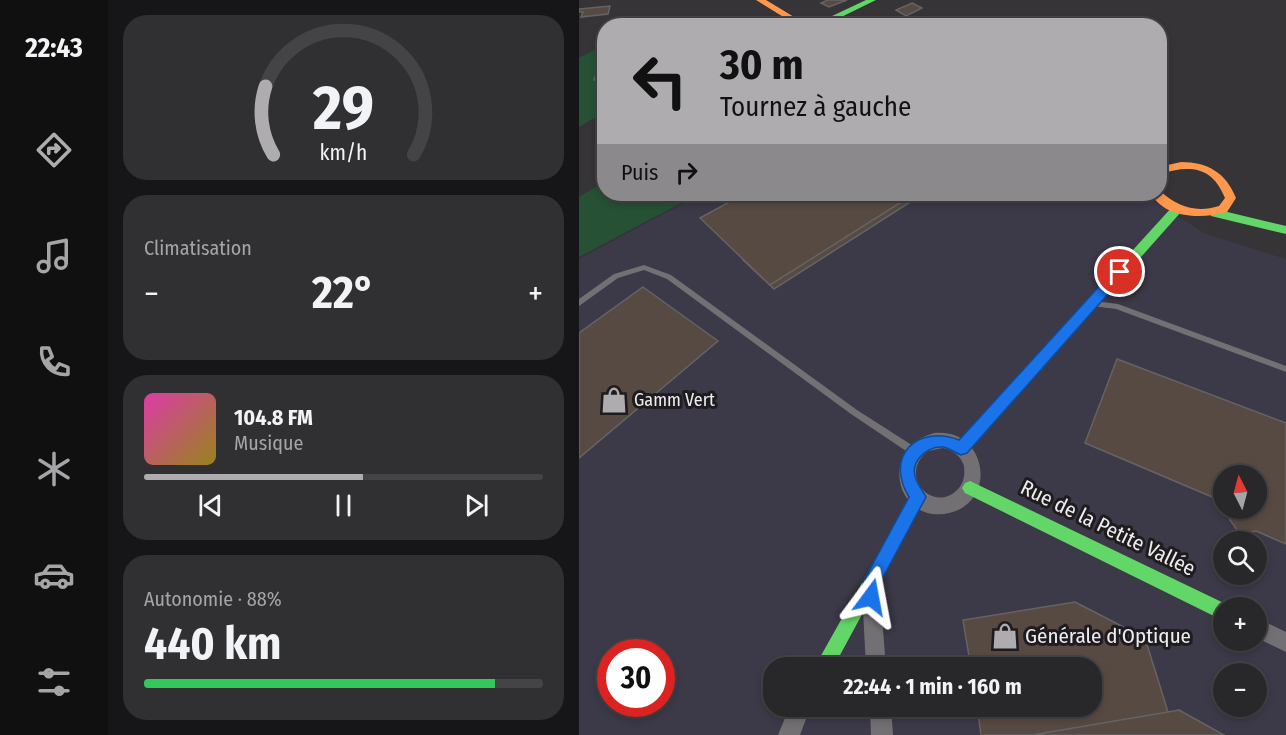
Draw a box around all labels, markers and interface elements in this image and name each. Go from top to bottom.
text: 22:43 [25,32,83,64]
text: 30 m [720,40,804,90]
icon: left [621,42,699,120]
text: 29 [312,71,374,146]
text: Tournez à gauche [720,91,911,123]
icon: directions [33,129,75,171]
text: km/h [320,140,367,166]
icon: right [670,156,703,189]
text: Puis [621,159,658,186]
icon: music [33,235,75,277]
text: Climatisation [144,236,252,260]
pin [1094,246,1145,297]
icon: arrive [1103,255,1136,288]
text: 22° [312,266,375,320]
text: − [144,274,159,314]
text: + [528,274,543,314]
icon: phone [33,341,75,383]
shop icon: Gamm Vert [599,385,629,415]
place label: Gamm Vert [634,389,715,411]
text: 104.8 FM [234,404,313,431]
text: Musique [234,431,303,455]
icon: climate [33,448,75,490]
north arrow [1213,465,1267,519]
map controls [1213,465,1267,717]
street label: Rue de la Petite Vallée [1016,474,1200,582]
icon: previous [194,489,227,522]
icon: pause [327,489,360,522]
icon: next [460,489,493,522]
button: search [1213,531,1267,585]
icon: car [33,554,75,596]
position arrow [839,565,903,629]
text: Autonomie · 88% [144,587,282,611]
button: + [1213,597,1267,651]
text: 440 km [144,617,281,671]
shop icon: Générale d'Optique [990,621,1020,651]
place label: Générale d'Optique [1025,623,1191,649]
speed limit sign: 30 [597,639,675,717]
icon: filters [33,661,75,703]
button: − [1213,663,1267,717]
text: 22:44 · 1 min · 160 m [843,673,1022,700]

